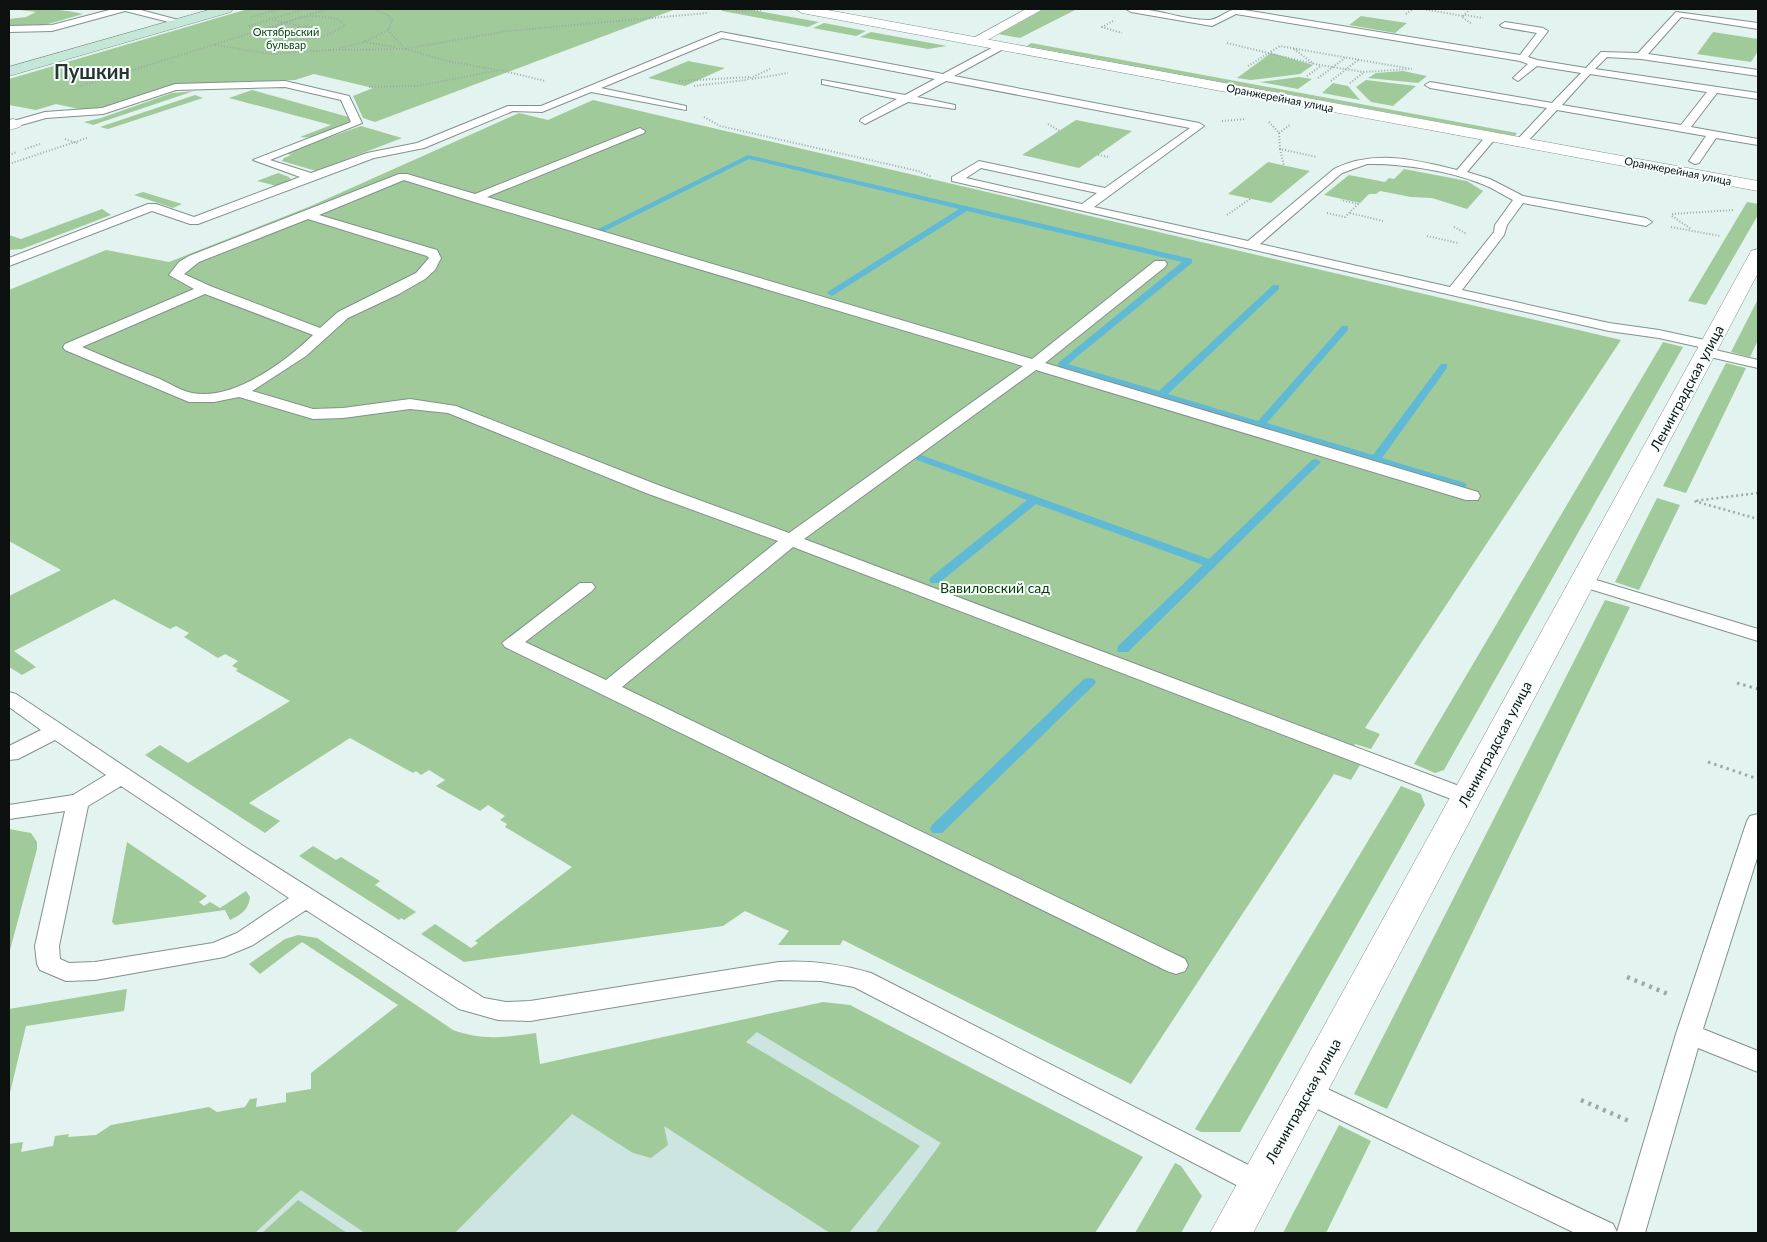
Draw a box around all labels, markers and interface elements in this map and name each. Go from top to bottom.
park label: Октябрьский бульвар [253,25,319,51]
district label: Пушкин [54,59,130,83]
street label: Оранжерейная улица [1225,81,1335,114]
street label: Оранжерейная улица [1623,154,1733,187]
street label: Ленинградская улица [1646,322,1727,454]
park label: Вавиловский сад [940,579,1050,596]
street label: Ленинградская улица [1454,678,1535,810]
street label: Ленинградская улица [1261,1035,1344,1167]

